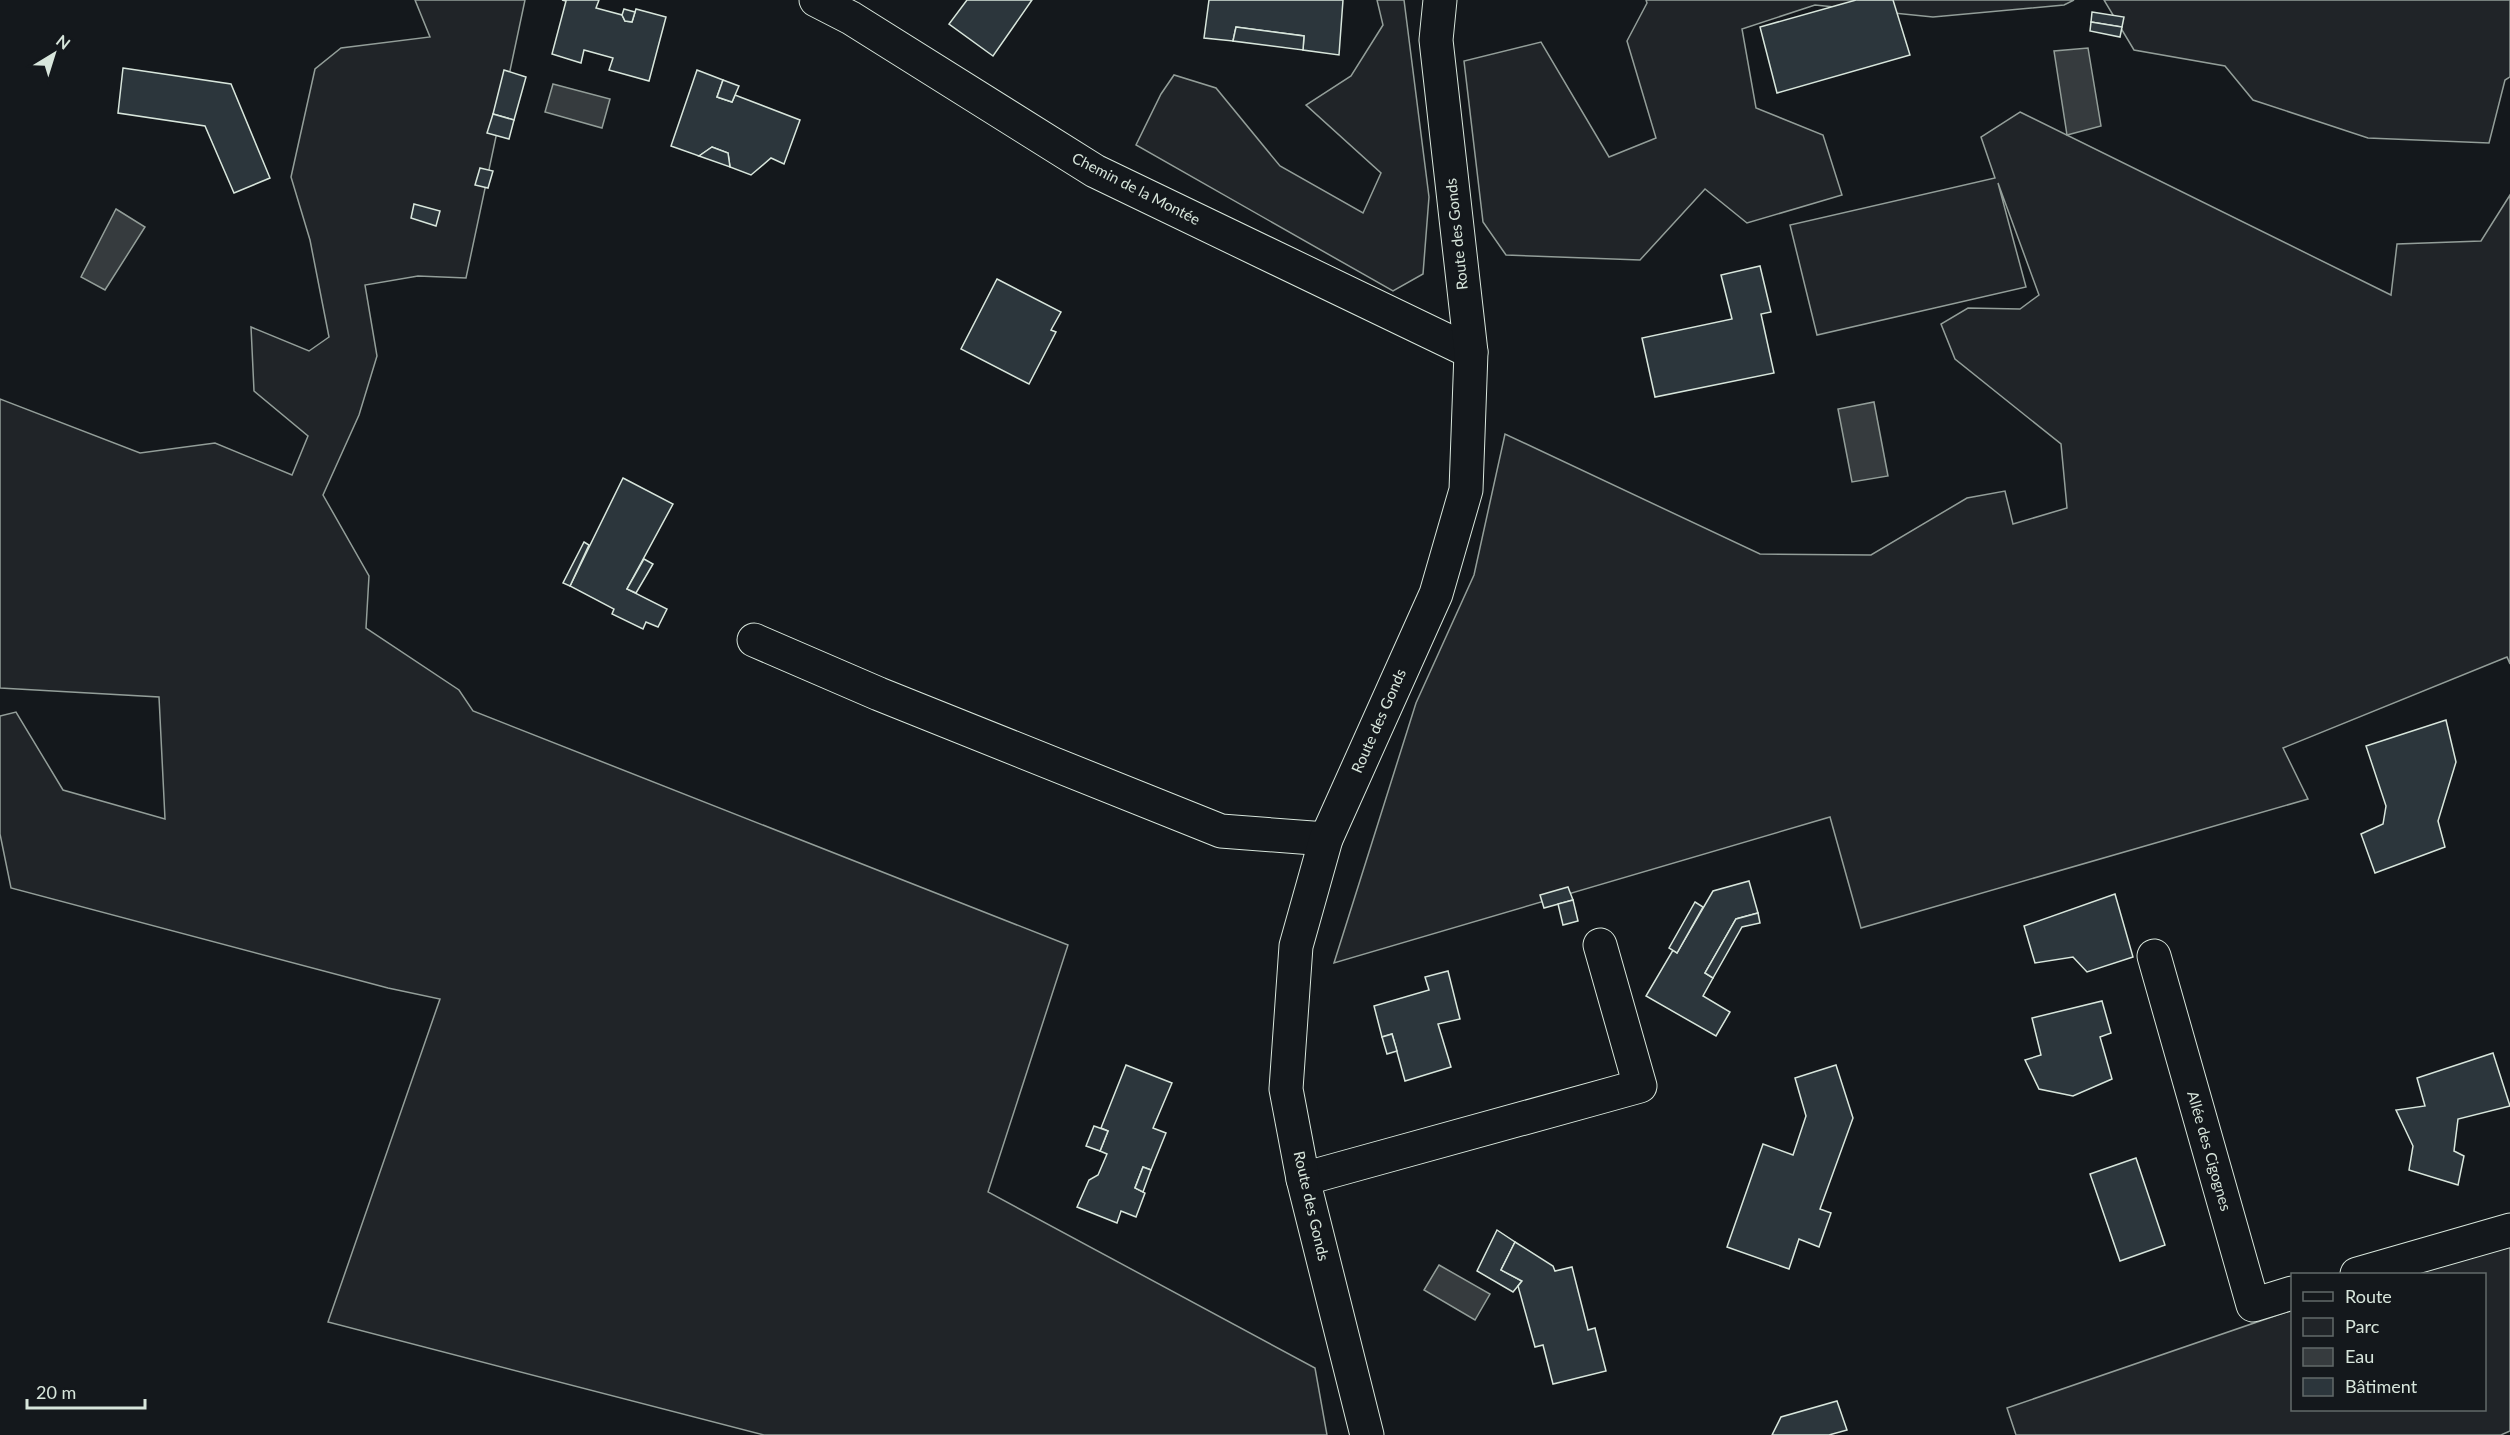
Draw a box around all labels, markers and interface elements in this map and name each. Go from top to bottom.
north arrow [24,24,84,84]
text: N [53,31,74,53]
street label: Chemin de la Montée [1070,148,1203,228]
street label: Route des Gonds [1441,177,1471,291]
street label: Route des Gonds [1347,666,1409,775]
street label: Allée des Cigognes [2184,1089,2236,1213]
street label: Route des Gonds [1291,1149,1333,1262]
legend [2291,1273,2486,1411]
text: Route [2345,1285,2392,1307]
text: Parc [2345,1315,2380,1337]
text: Eau [2345,1345,2374,1367]
scale bar [27,1372,146,1410]
text: Bâtiment [2345,1375,2418,1397]
text: 20 m [36,1381,76,1403]

